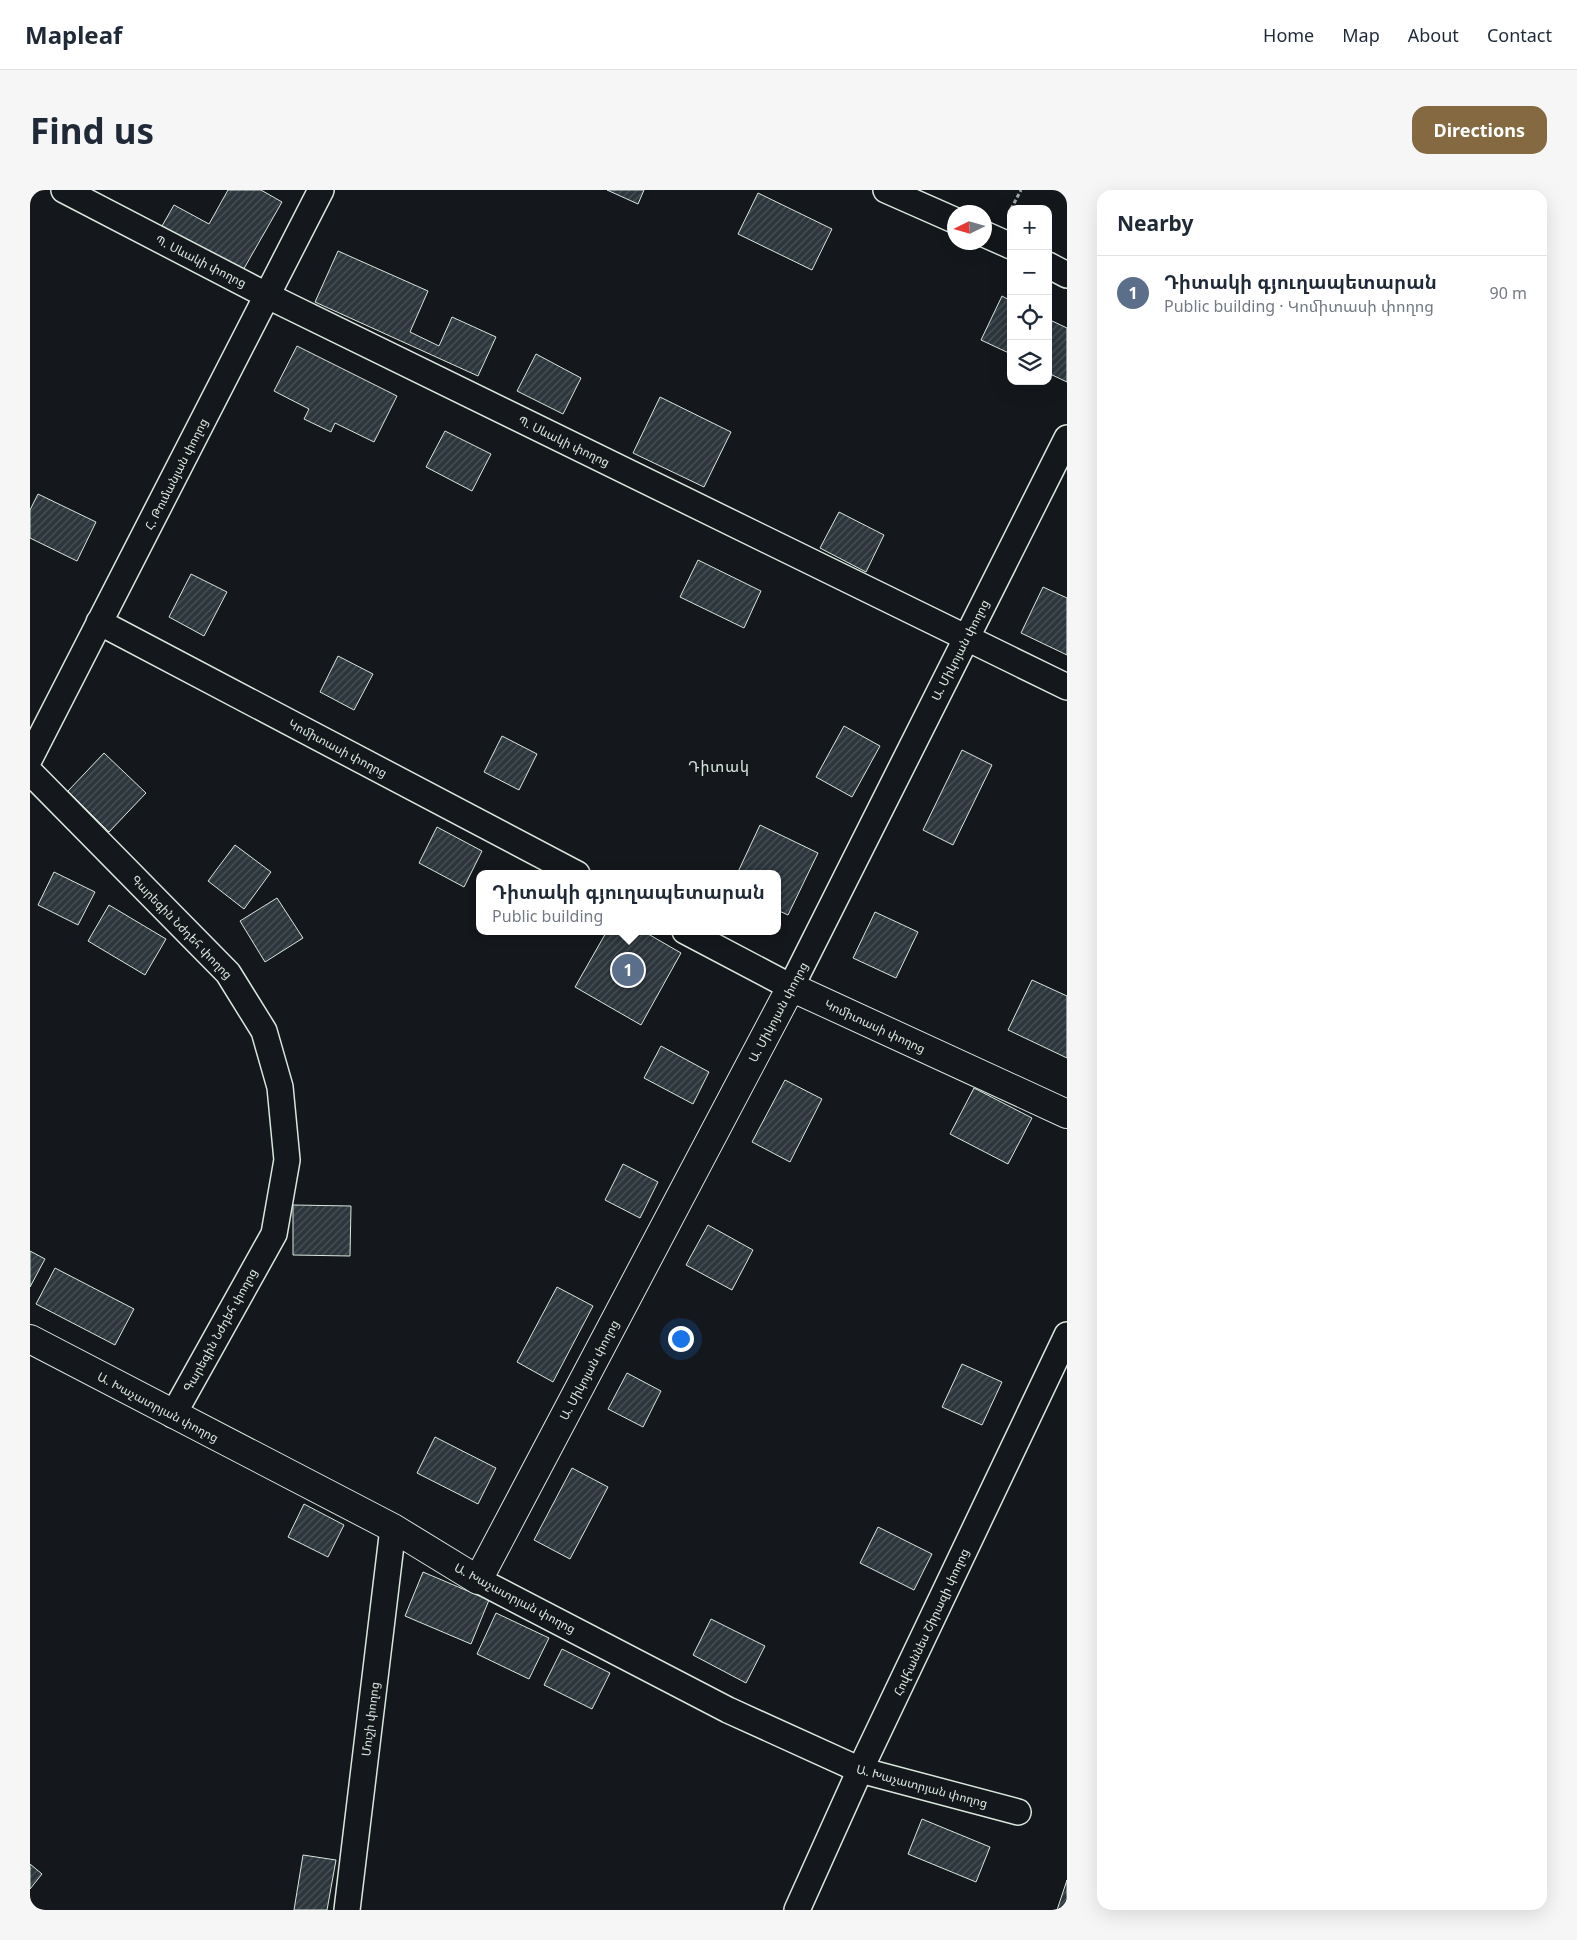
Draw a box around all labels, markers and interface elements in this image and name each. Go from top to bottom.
text: Mapleaf [25,18,122,51]
text: Home [1263,23,1314,47]
text: Map [1342,23,1380,47]
text: About [1408,23,1459,47]
text: Contact [1487,23,1552,47]
button: Directions [1412,106,1547,154]
text: Find us [30,107,154,154]
north arrow [947,205,992,250]
map controls [1007,205,1052,385]
button: + [1007,205,1052,250]
text: Nearby [1117,209,1193,237]
street label: Պ. Սևակի փողոց [153,231,249,291]
button: − [1007,250,1052,295]
text: Դիտակի գյուղապետարան [1164,269,1437,295]
text: 1 [1128,282,1138,304]
text: 90 m [1490,282,1527,304]
button: locate [1007,295,1052,340]
text: Public building · Կոմիտասի փողոց [1164,295,1434,317]
button: layers [1007,340,1052,385]
street label: Պ. Սևակի փողոց [515,411,613,471]
street label: Հ. Թումանյան փողոց [140,415,212,533]
street label: Ա. Միկոյան փողոց [927,596,993,704]
street label: Կոմիտասի փողոց [286,715,390,781]
district label: Դիտակ [688,756,750,776]
popup [476,870,781,935]
street label: Գարեգին Նժդեհ փողոց [128,871,236,983]
text: Դիտակի գյուղապետարան [492,879,765,905]
text: Public building [492,905,603,927]
pin: 1 [612,951,644,989]
street label: Ա. Միկոյան փողոց [744,959,812,1065]
street label: Կոմիտասի փողոց [822,995,928,1057]
street label: Գարեգին Նժդեհ փողոց [179,1265,261,1395]
street label: Ա. Միկոյան փողոց [555,1317,623,1423]
your location [668,1326,694,1352]
street label: Ա. Խաչատրյան փողոց [94,1368,222,1446]
street label: Հովհաննես Շիրազի փողոց [889,1545,973,1699]
street label: Ա. Խաչատրյան փողոց [451,1559,579,1637]
street label: Մուշի փողոց [357,1681,383,1757]
street label: Ա. Խաչատրյան փողոց [855,1760,989,1812]

